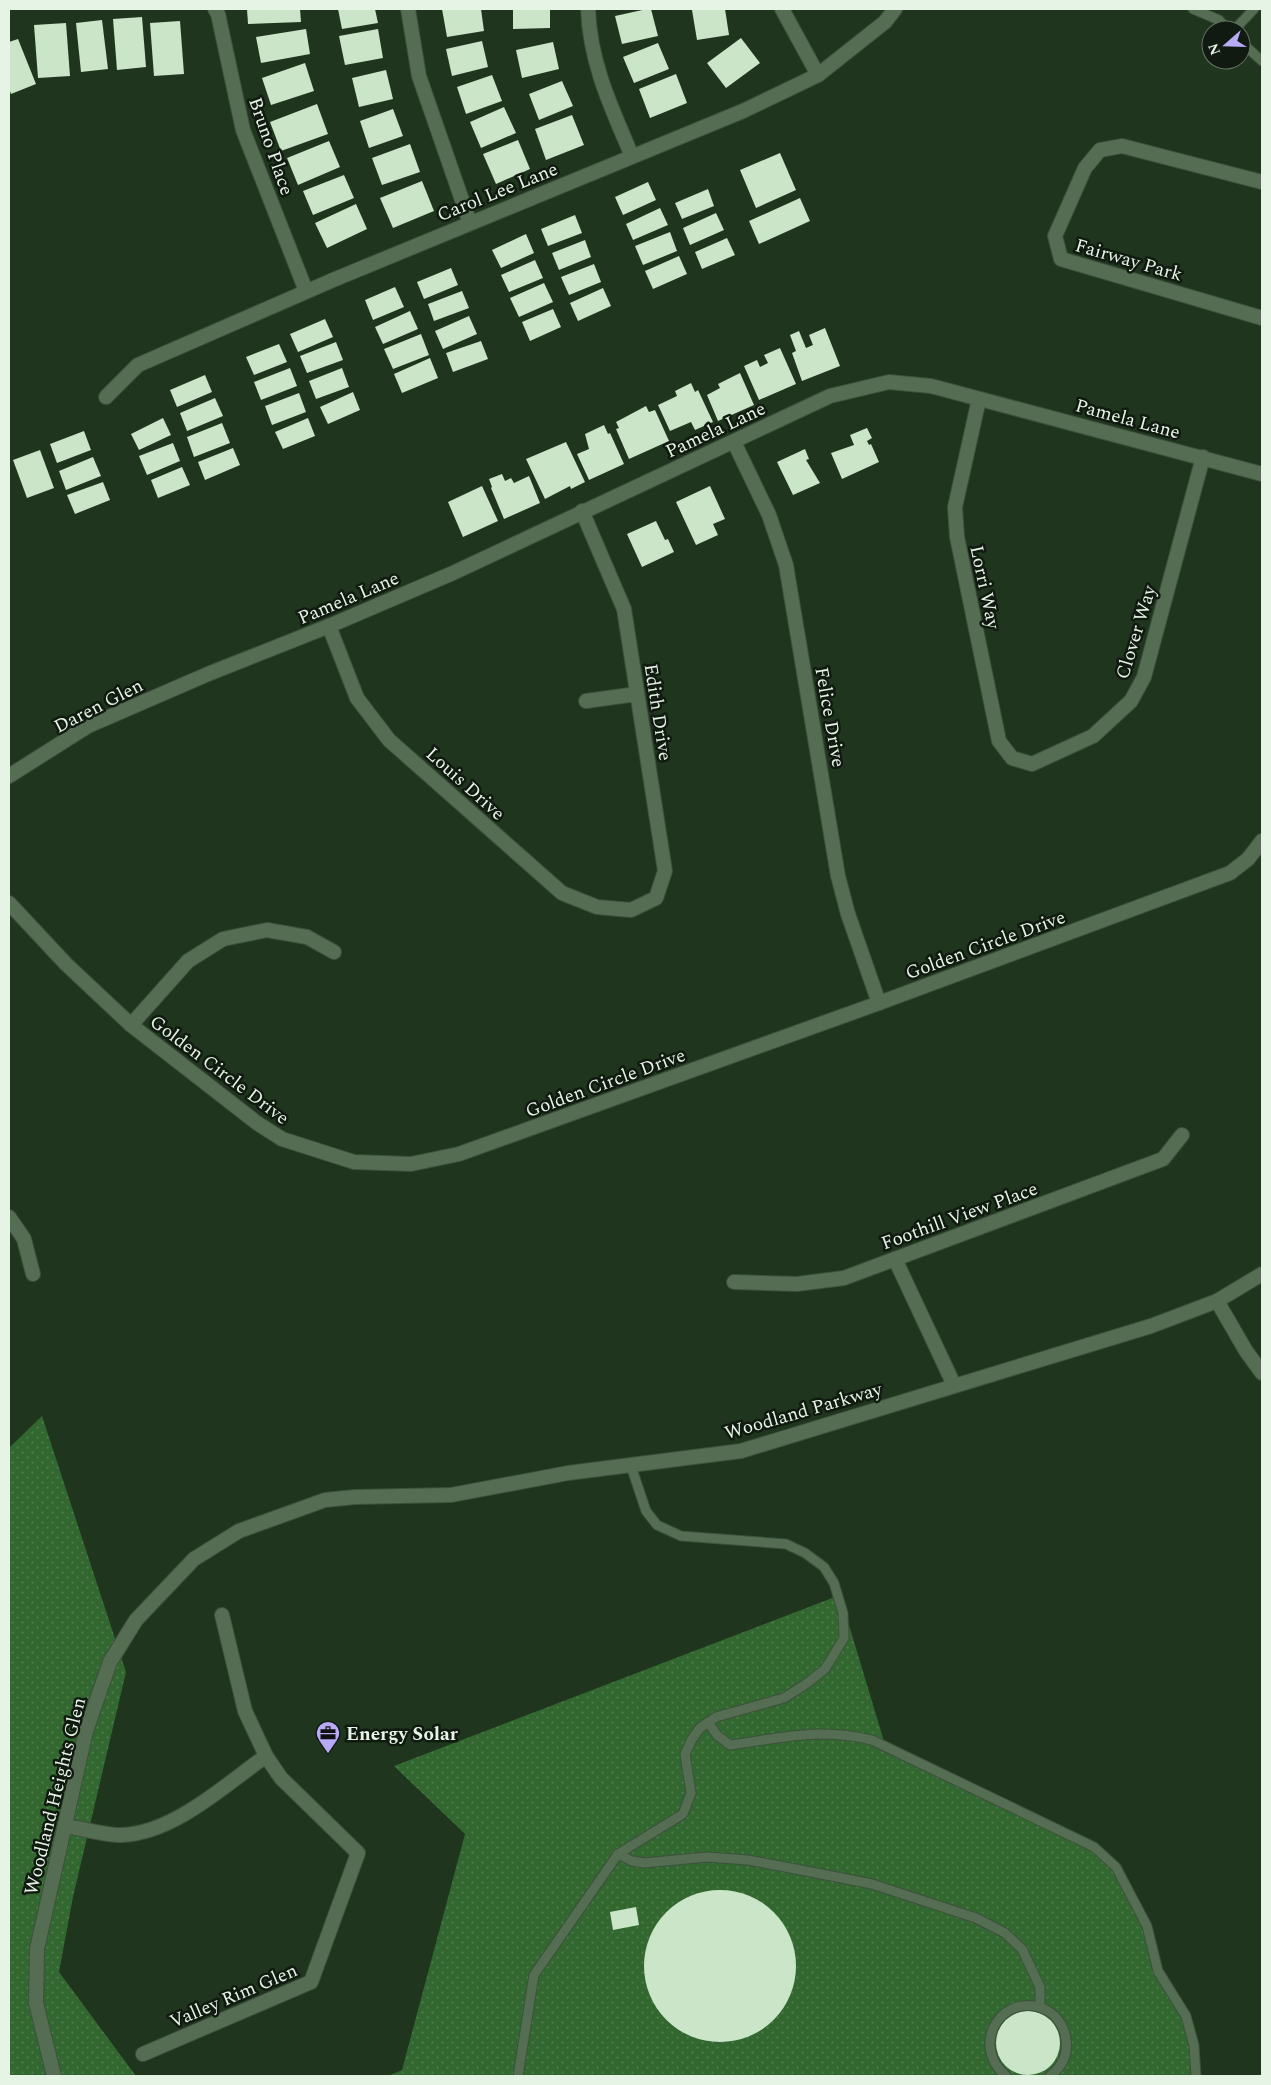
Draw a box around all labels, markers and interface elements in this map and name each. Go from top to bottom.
north arrow [1201,20,1251,70]
text: N [1202,40,1226,58]
street label: Bruno Place [240,94,301,199]
street label: Carol Lee Lane [433,155,562,230]
street label: Fairway Park [1071,231,1186,290]
street label: Pamela Lane [1072,391,1183,447]
street label: Pamela Lane [661,394,771,466]
street label: Lorri Way [962,543,1008,633]
street label: Pamela Lane [293,564,404,633]
street label: Clover Way [1108,581,1165,683]
street label: Edith Drive [636,662,680,763]
street label: Felice Drive [806,665,853,770]
street label: Daren Glen [49,671,148,741]
street label: Louis Drive [419,740,511,828]
street label: Golden Circle Drive [901,903,1070,988]
street label: Golden Circle Drive [143,1008,295,1132]
street label: Golden Circle Drive [521,1041,690,1126]
street label: Foothill View Place [877,1175,1042,1258]
street label: Woodland Parkway [721,1375,886,1448]
street label: Woodland Heights Glen [17,1694,94,1898]
office icon: Energy Solar [315,1720,341,1754]
place label: Energy Solar [346,1720,459,1749]
street label: Valley Rim Glen [165,1956,302,2036]

